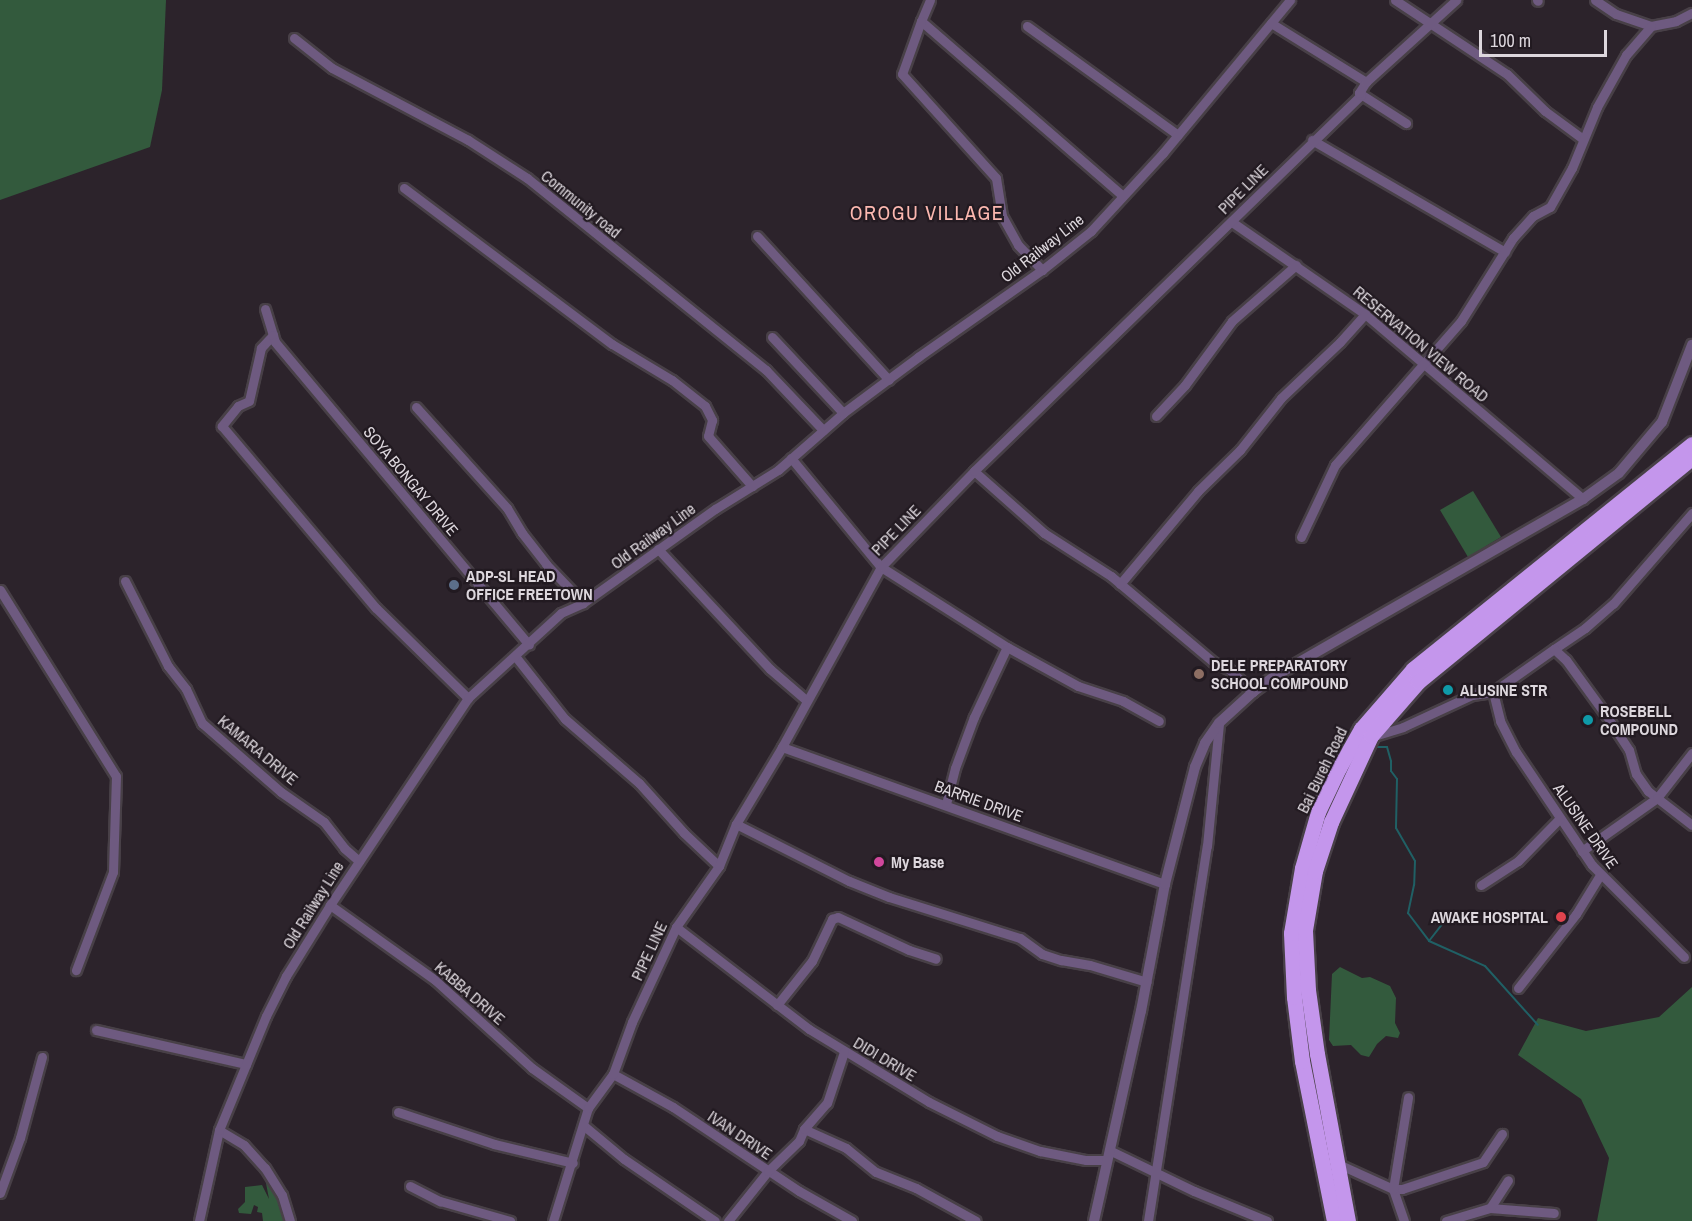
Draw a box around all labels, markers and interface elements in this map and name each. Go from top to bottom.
scale bar [1482,18,1610,56]
text: 100 m [1490,28,1531,53]
street label: PIPE LINE [1214,160,1272,218]
street label: Community road [537,166,625,242]
district label: OROGU VILLAGE [850,200,1004,224]
street label: Old Railway Line [997,210,1087,286]
street label: RESERVATION VIEW ROAD [1349,282,1493,406]
street label: SOYA BONGAY DRIVE [359,422,463,540]
street label: Old Railway Line [607,499,699,573]
street label: PIPE LINE [867,501,925,559]
place label: ADP-SL HEAD OFFICE FREETOWN [466,566,593,604]
marker: ADP-SL HEAD OFFICE FREETOWN [447,578,461,592]
place label: DELE PREPARATORY SCHOOL COMPOUND [1211,655,1349,693]
marker: DELE PREPARATORY SCHOOL COMPOUND [1192,667,1206,681]
place label: ALUSINE STR [1460,680,1547,700]
marker: ALUSINE STR [1441,683,1455,697]
place label: ROSEBELL COMPOUND [1600,701,1678,739]
street label: KAMARA DRIVE [214,711,302,789]
marker: ROSEBELL COMPOUND [1581,713,1595,727]
street label: Bai Bureh Road [1293,724,1351,816]
street label: BARRIE DRIVE [932,776,1026,826]
street label: ALUSINE DRIVE [1549,780,1623,872]
place label: My Base [891,852,944,872]
marker: My Base [872,855,886,869]
street label: Old Railway Line [278,858,348,952]
place label: AWAKE HOSPITAL [1431,907,1548,927]
marker: AWAKE HOSPITAL [1552,908,1570,926]
street label: PIPE LINE [627,919,671,983]
street label: KABBA DRIVE [431,957,509,1029]
street label: DIDI DRIVE [850,1033,920,1085]
street label: IVAN DRIVE [704,1107,776,1163]

